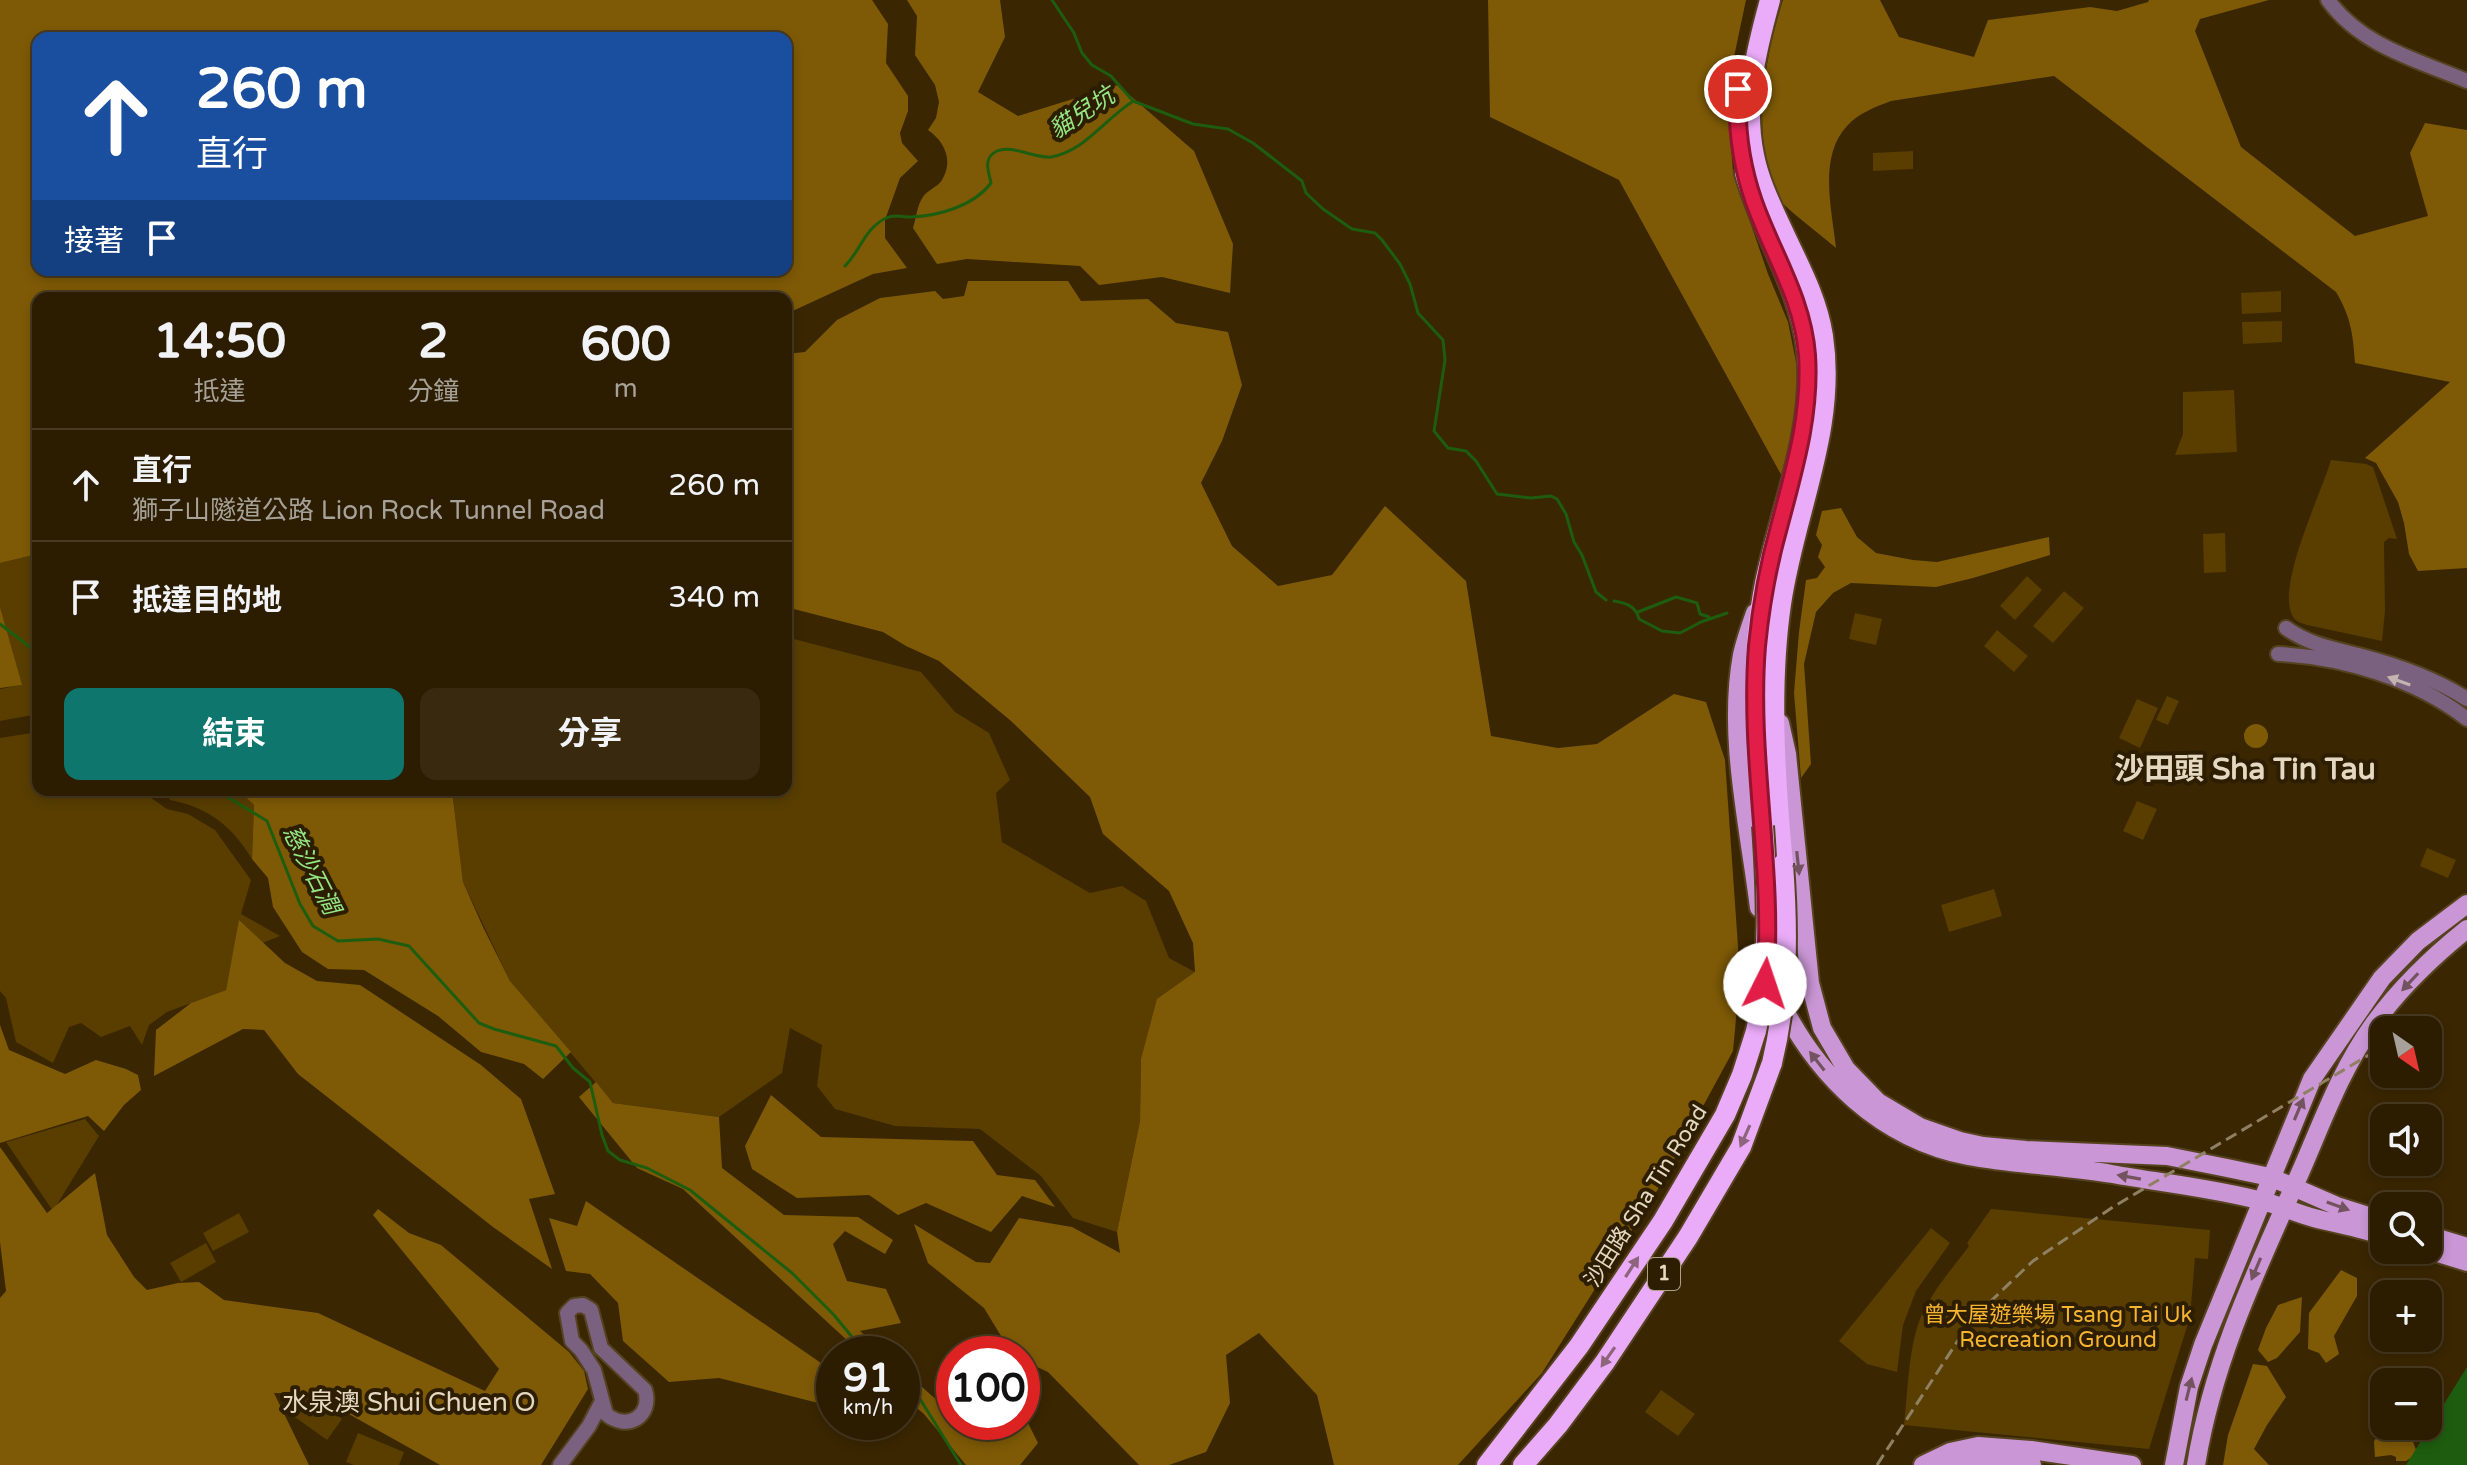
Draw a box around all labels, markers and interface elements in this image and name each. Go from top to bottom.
pin [1704,55,1772,123]
text: 260 m [196,56,367,123]
icon: ahead [64,64,168,168]
icon: arrive [1716,67,1760,111]
water label: 貓兒坑 [1044,80,1123,145]
text: 直行 [196,133,268,176]
icon: arrive [140,216,184,260]
text: 接著 [64,223,124,260]
text: 14:50 [153,313,286,371]
text: 2 [418,313,448,371]
text: 600 [580,316,671,374]
text: m [614,373,638,404]
text: 抵達 [194,376,246,407]
text: 分鐘 [407,376,459,407]
text: 直行 [132,452,192,489]
icon: ahead [64,463,108,507]
text: 260 m [668,467,760,504]
text: 獅子山隧道公路 Lion Rock Tunnel Road [132,495,605,526]
icon: arrive [64,575,108,619]
text: 340 m [668,579,760,616]
text: 抵達目的地 [132,582,282,619]
one-way arrow [2387,675,2411,687]
button: 結束 [64,688,404,780]
button: 分享 [420,688,760,780]
district label: 沙田頭 Sha Tin Tau [2114,751,2376,788]
water label: 慈沙石澗 [276,821,347,922]
one-way arrow [1791,851,1804,876]
position arrow [1723,942,1807,1026]
one-way arrow [2401,972,2419,991]
north arrow [2370,1016,2442,1088]
map controls [2370,1016,2442,1440]
one-way arrow [1809,1051,1825,1071]
one-way arrow [2292,1097,2305,1121]
street label: 沙田路 Sha Tin Road [1579,1100,1713,1292]
button: sound [2370,1104,2442,1176]
one-way arrow [1738,1125,1752,1148]
one-way arrow [2116,1171,2141,1183]
button: search [2370,1192,2442,1264]
one-way arrow [2326,1200,2350,1213]
one-way arrow [1625,1256,1639,1278]
one-way arrow [2250,1257,2263,1281]
road number: 1 [1648,1258,1680,1290]
button: + [2370,1280,2442,1352]
park label: 曾大屋遊樂場 Tsang Tai Uk Recreation Ground [1924,1302,2192,1353]
speed limit sign: 100 [936,1336,1040,1440]
one-way arrow [1601,1347,1616,1368]
text: 91 [843,1354,893,1402]
button: − [2370,1368,2442,1440]
one-way arrow [2184,1376,2196,1401]
district label: 水泉澳 Shui Chuen O [282,1387,536,1418]
text: km/h [843,1396,893,1420]

